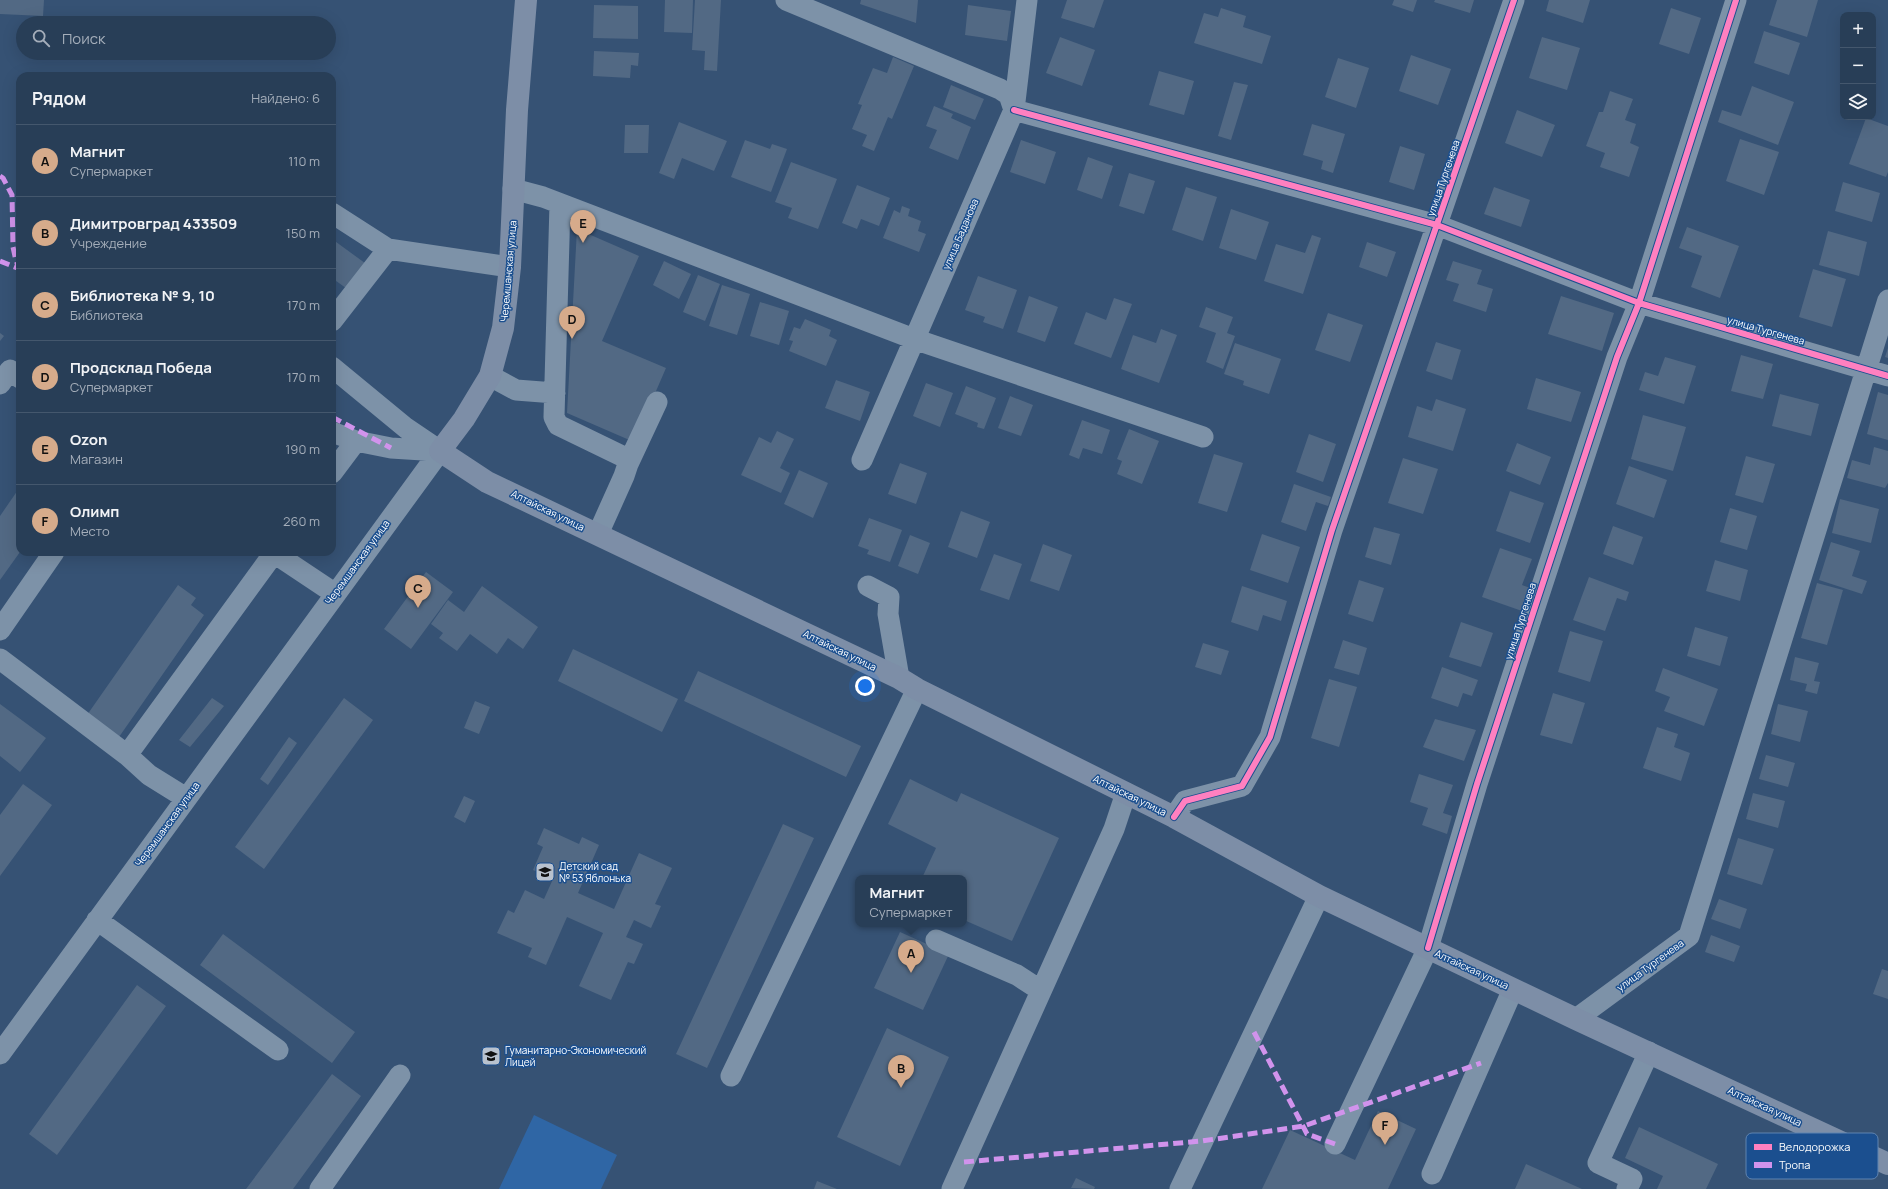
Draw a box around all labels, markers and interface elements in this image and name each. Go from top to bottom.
map controls [1840,12,1876,120]
button: + [1840,12,1876,48]
search box [16,16,336,60]
icon: search [30,27,52,49]
text: Поиск [62,28,106,49]
button: − [1840,48,1876,84]
button: layers [1840,84,1876,120]
text: Рядом [32,87,86,110]
text: Найдено: 6 [251,89,320,107]
street label: улица Тургенева [1423,138,1463,218]
text: Магнит [70,141,125,162]
text: A [41,152,49,170]
text: 110 m [288,152,320,170]
text: Супермаркет [70,162,153,180]
street label: улица Баданова [939,196,981,272]
pin: E [570,210,596,243]
text: Димитровград 433509 [70,213,237,234]
street label: Черемшанская улица [497,220,519,322]
text: B [41,224,49,242]
text: 150 m [286,224,320,242]
text: Учреждение [70,234,147,252]
text: Библиотека № 9, 10 [70,285,215,306]
text: C [40,296,50,314]
text: 170 m [287,296,320,314]
text: Библиотека [70,306,143,324]
pin: D [559,306,585,339]
street label: улица Тургенева [1726,312,1806,348]
text: Продсклад Победа [70,357,212,378]
text: D [40,368,50,386]
text: 170 m [287,368,320,386]
text: Супермаркет [70,378,153,396]
text: Ozon [70,429,107,450]
text: E [41,440,49,458]
text: 190 m [285,440,320,458]
text: Магазин [70,450,123,468]
street label: Алтайская улица [509,486,587,534]
text: Олимп [70,501,119,522]
text: F [42,512,48,530]
text: 260 m [283,512,320,530]
street label: Черемшанская улица [321,517,393,607]
text: Место [70,522,110,540]
pin: C [405,575,431,608]
street label: улица Тургенева [1501,581,1539,661]
street label: Алтайская улица [801,626,879,674]
your location [855,676,875,696]
street label: Алтайская улица [1091,771,1169,819]
street label: Черемшанская улица [131,779,203,869]
place label: Детский сад № 53 Яблонька [559,859,631,885]
school or university icon: Детский сад № 53 Яблонька [534,861,556,883]
popup [855,875,967,927]
text: Магнит [869,882,925,903]
text: Супермаркет [869,903,953,921]
street label: улица Тургенева [1614,936,1686,994]
pin: A [898,940,924,973]
street label: Алтайская улица [1433,946,1511,992]
place label: Гуманитарно-Экономический Лицей [505,1043,646,1069]
school or university icon: Гуманитарно-Экономический Лицей [480,1045,502,1067]
pin: B [888,1055,914,1088]
street label: Алтайская улица [1726,1083,1804,1129]
pin: F [1372,1112,1398,1145]
legend [1746,1133,1878,1179]
text: Велодорожка [1779,1139,1850,1154]
text: Тропа [1779,1157,1810,1172]

